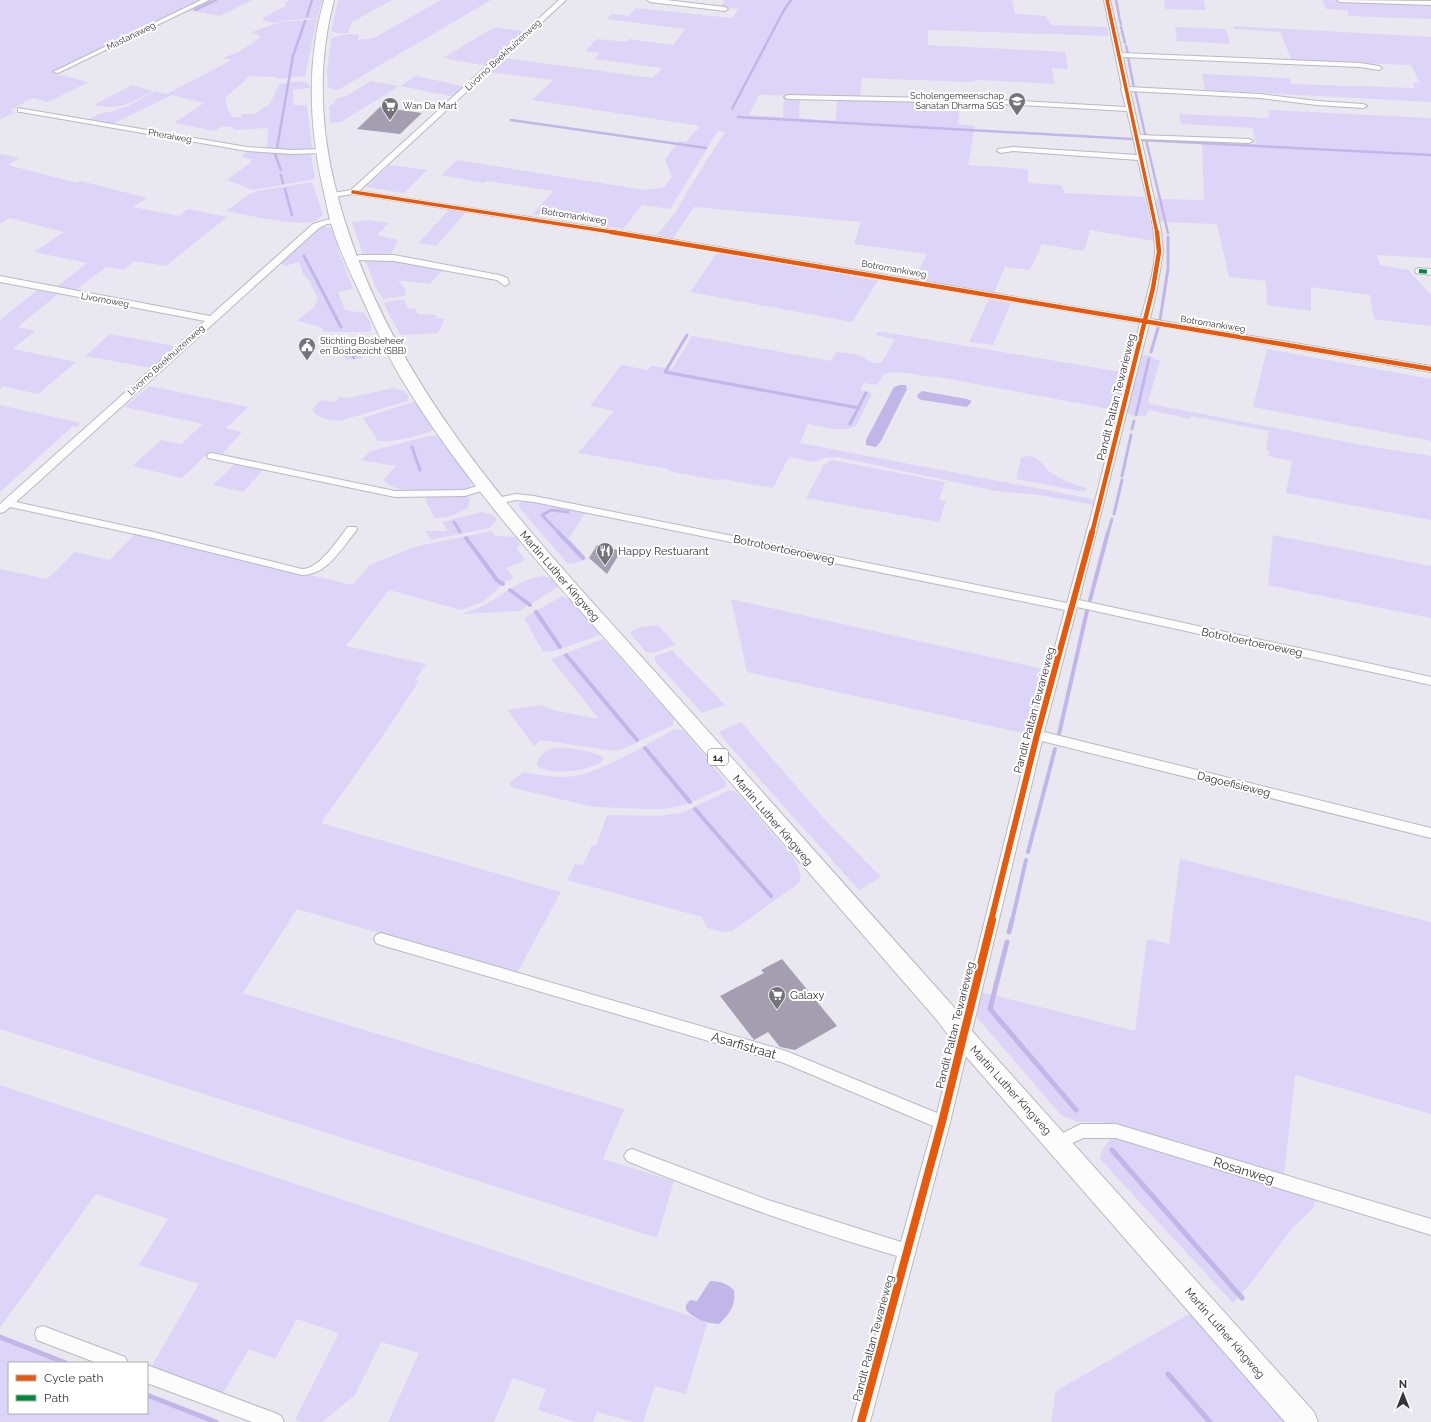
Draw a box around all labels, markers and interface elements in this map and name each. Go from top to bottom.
street label: Livorno Beekhuizenweg [463,17,543,93]
street label: Mastanaweg [105,20,157,52]
place label: Scholengemeenschap Sanatan Dharma SGS [910,91,1005,111]
school or university icon: Scholengemeenschap Sanatan Dharma SGS [1007,91,1027,116]
supermarket icon: Wan Da Mart [380,96,400,121]
place label: Wan Da Mart [403,101,457,111]
street label: Pheraiweg [147,127,193,145]
street label: Botromankiweg [541,206,607,226]
street label: Botromankiweg [861,258,927,280]
street label: Livornoweg [80,291,130,309]
street label: Botromankiweg [1180,314,1246,334]
street label: Livorno Beekhuizenweg [126,323,206,397]
street label: Pandit Paltan Tewarieweg [1094,332,1139,462]
public building icon: Stichting Bosbeheer en Bostoezicht (SBB) [297,336,317,361]
place label: Stichting Bosbeheer en Bostoezicht (SBB) [320,336,407,356]
street label: Martin Luther Kingweg [517,529,602,624]
street label: Botrotoertoeroeweg [732,532,836,567]
restaurant icon: Happy Restuarant [595,541,615,566]
place label: Happy Restuarant [618,545,709,558]
street label: Botrotoertoeroeweg [1200,625,1304,660]
street label: Pandit Paltan Tewarieweg [1011,645,1058,775]
road number: 14 [708,749,728,765]
street label: Dagoefisieweg [1196,769,1272,800]
street label: Martin Luther Kingweg [730,773,815,868]
street label: Pandit Paltan Tewarieweg [933,960,978,1090]
supermarket icon: Galaxy [767,985,787,1010]
place label: Galaxy [790,989,824,1002]
street label: Asarfistraat [710,1029,779,1062]
street label: Martin Luther Kingweg [967,1043,1054,1138]
street label: Rosanweg [1212,1154,1276,1187]
street label: Pandit Paltan Tewarieweg [850,1273,897,1403]
street label: Martin Luther Kingweg [1182,1286,1267,1381]
legend [8,1362,148,1414]
text: Cycle path [44,1371,103,1385]
north arrow [1383,1374,1423,1414]
text: N [1399,1378,1407,1391]
text: Path [44,1391,69,1405]

